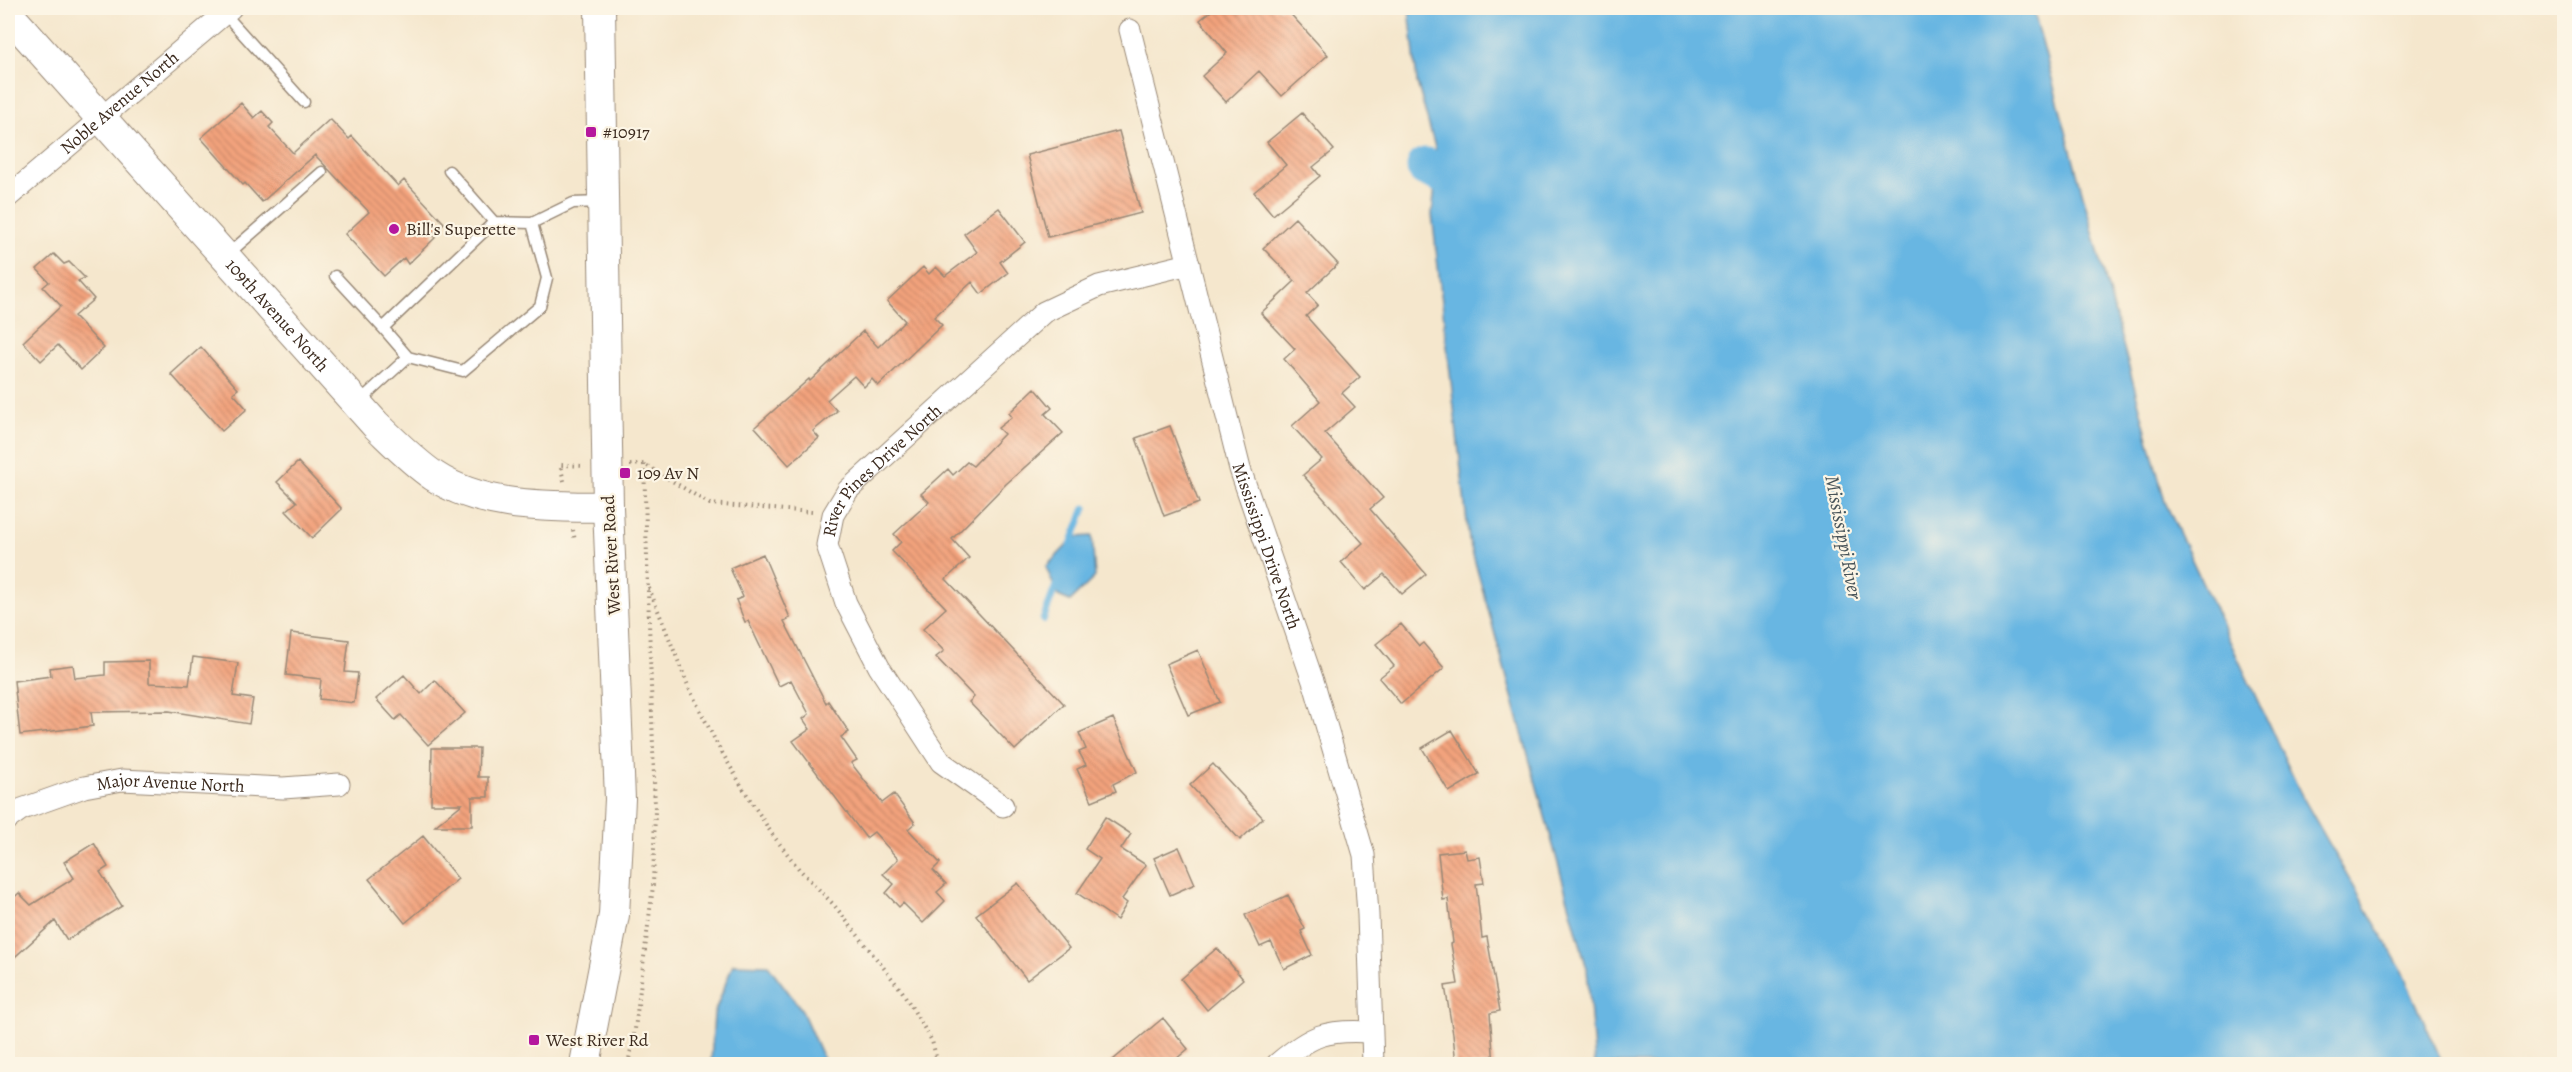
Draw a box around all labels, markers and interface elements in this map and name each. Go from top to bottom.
street label: Noble Avenue North [55,45,184,160]
place label: #10917 [603,120,650,144]
marker: #10917 [584,125,598,139]
place label: Bill's Superette [406,217,516,241]
marker: Bill's Superette [387,222,401,236]
street label: 109th Avenue North [220,253,335,377]
street label: River Pines Drive North [817,398,947,539]
street label: Mississippi Drive North [1227,459,1306,633]
place label: 109 Av N [637,461,699,485]
marker: 109 Av N [618,466,632,480]
water label: Mississippi River [1818,473,1869,602]
street label: West River Road [596,494,626,616]
street label: Major Avenue North [94,768,246,798]
place label: West River Rd [545,1028,649,1052]
marker: West River Rd [527,1033,541,1047]

